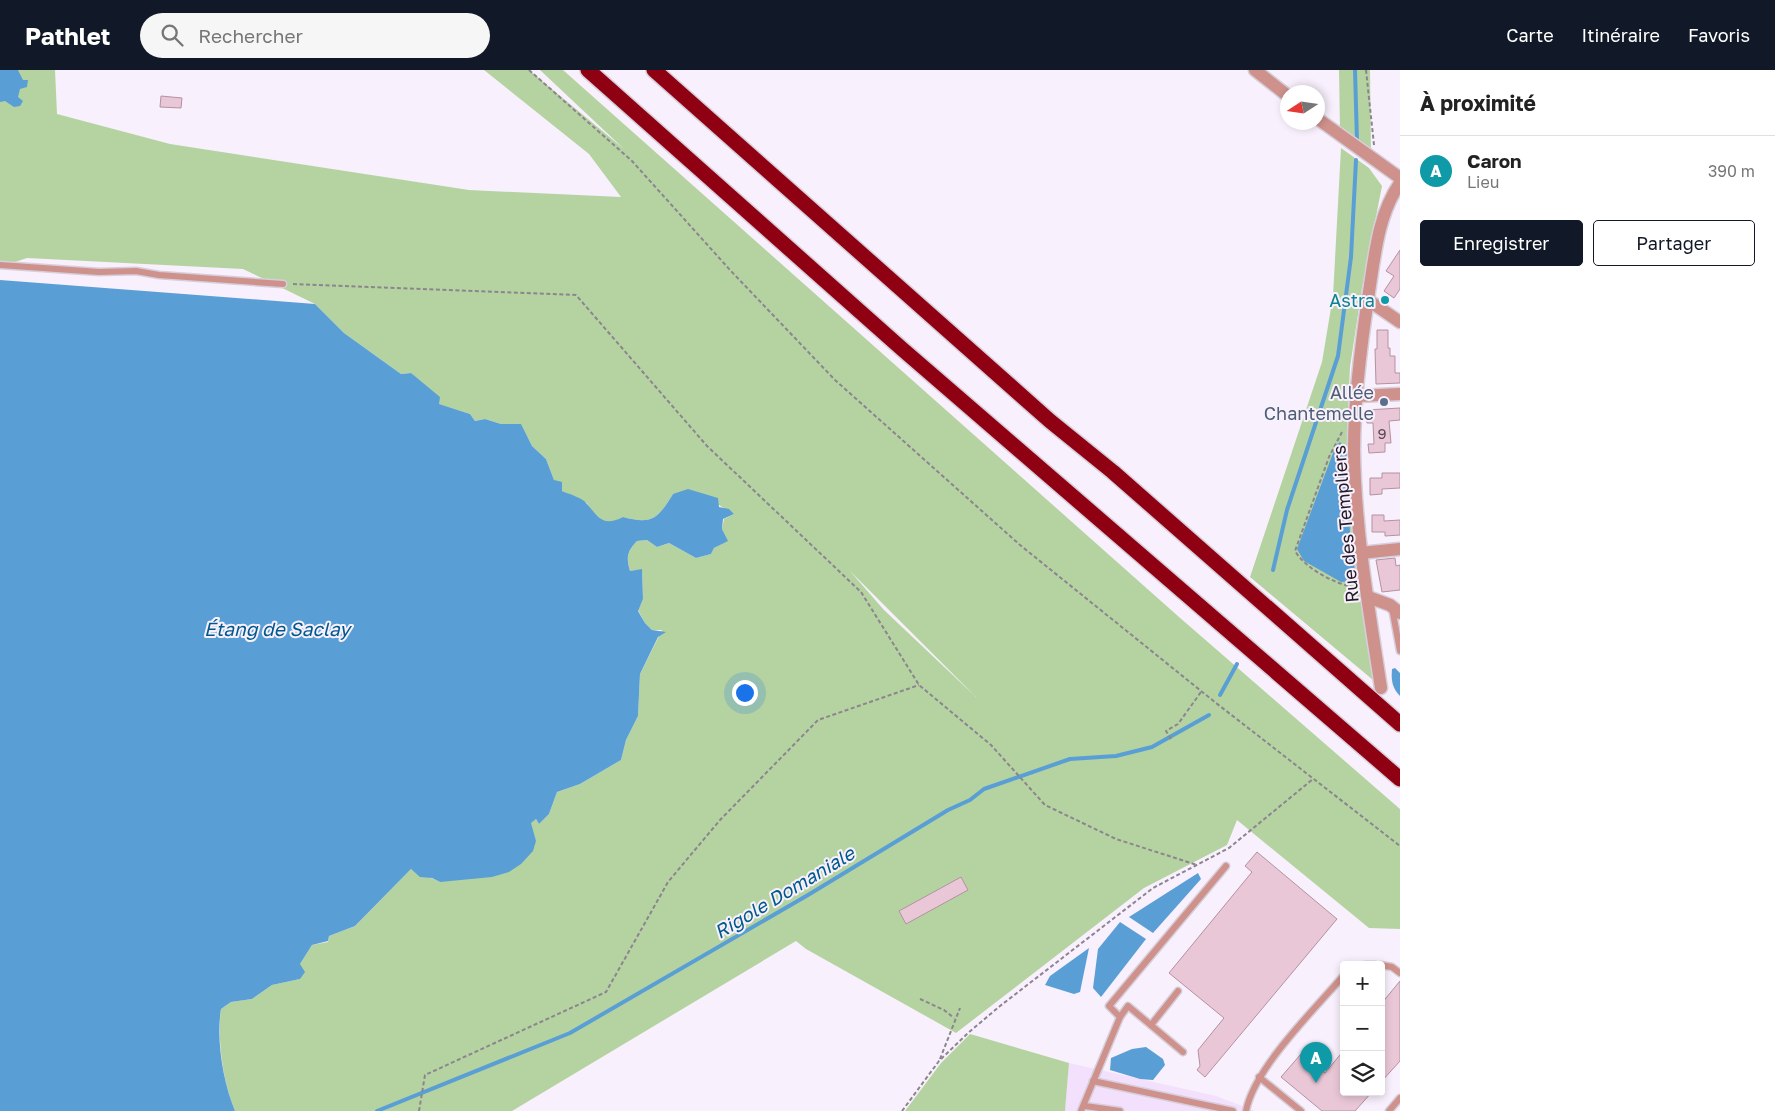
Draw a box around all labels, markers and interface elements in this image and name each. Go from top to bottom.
search box [140,13,490,58]
text: Pathlet [25,21,110,50]
icon: search [158,21,186,49]
text: Rechercher [198,24,303,47]
text: Carte [1506,24,1554,46]
text: Itinéraire [1582,24,1660,46]
text: Favoris [1688,24,1750,46]
north arrow [1280,85,1325,130]
text: À proximité [1420,90,1536,116]
text: Caron [1467,149,1522,172]
text: A [1430,161,1442,181]
text: 390 m [1708,161,1755,181]
text: Lieu [1467,172,1499,192]
button: Enregistrer [1420,220,1583,266]
button: Partager [1593,220,1755,266]
place label: Astra [1329,289,1375,311]
marker: Astra [1379,294,1391,306]
place label: Allée Chantemelle [1264,381,1374,424]
marker: Allée Chantemelle [1378,396,1390,408]
house number: 9 [1377,424,1387,442]
street label: Rue des Templiers [1327,444,1363,604]
water label: Étang de Saclay [204,617,352,640]
your location [732,680,758,706]
water label: Rigole Domaniale [710,840,860,943]
map controls [1340,961,1385,1096]
button: + [1340,961,1385,1006]
button: − [1340,1006,1385,1051]
pin: A [1300,1042,1332,1083]
button: layers [1340,1051,1385,1096]

